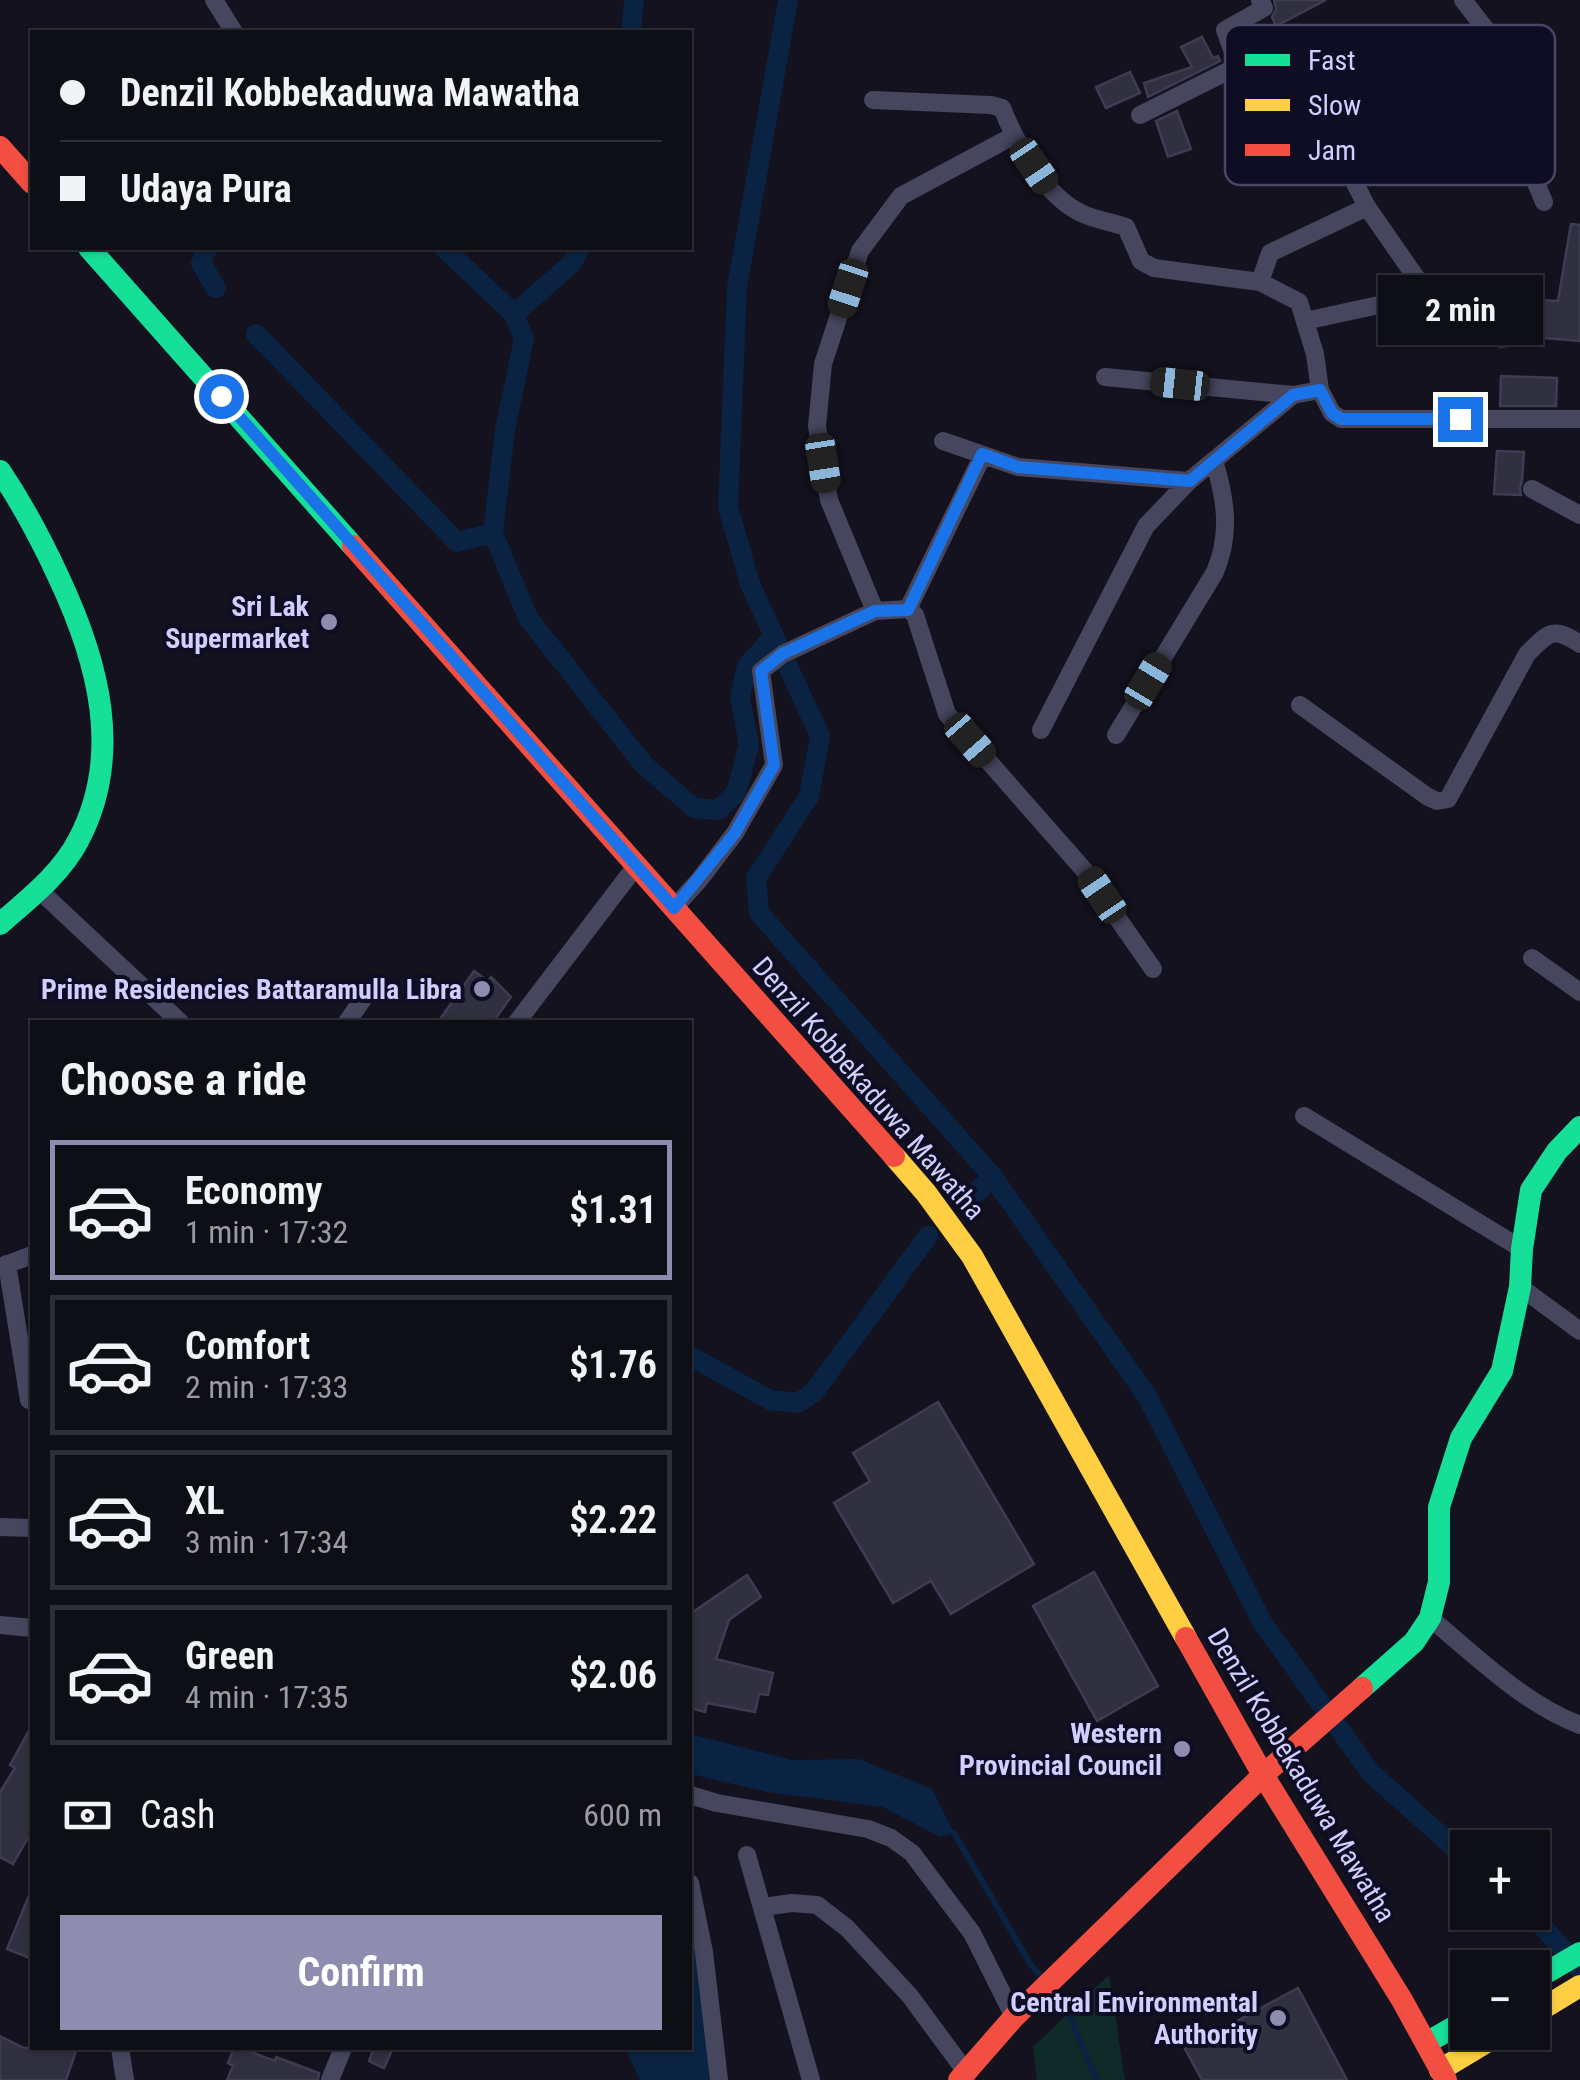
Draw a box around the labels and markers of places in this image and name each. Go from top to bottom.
place label: Sri Lak Supermarket [165,590,310,655]
marker: Sri Lak Supermarket [318,611,340,633]
place label: Prime Residencies Battaramulla Libra [41,973,462,1006]
marker: Prime Residencies Battaramulla Libra [471,978,493,1000]
place label: Western Provincial Council [959,1717,1162,1782]
marker: Western Provincial Council [1171,1738,1193,1760]
place label: Central Environmental Authority [1010,1986,1259,2051]
marker: Central Environmental Authority [1267,2007,1289,2029]

